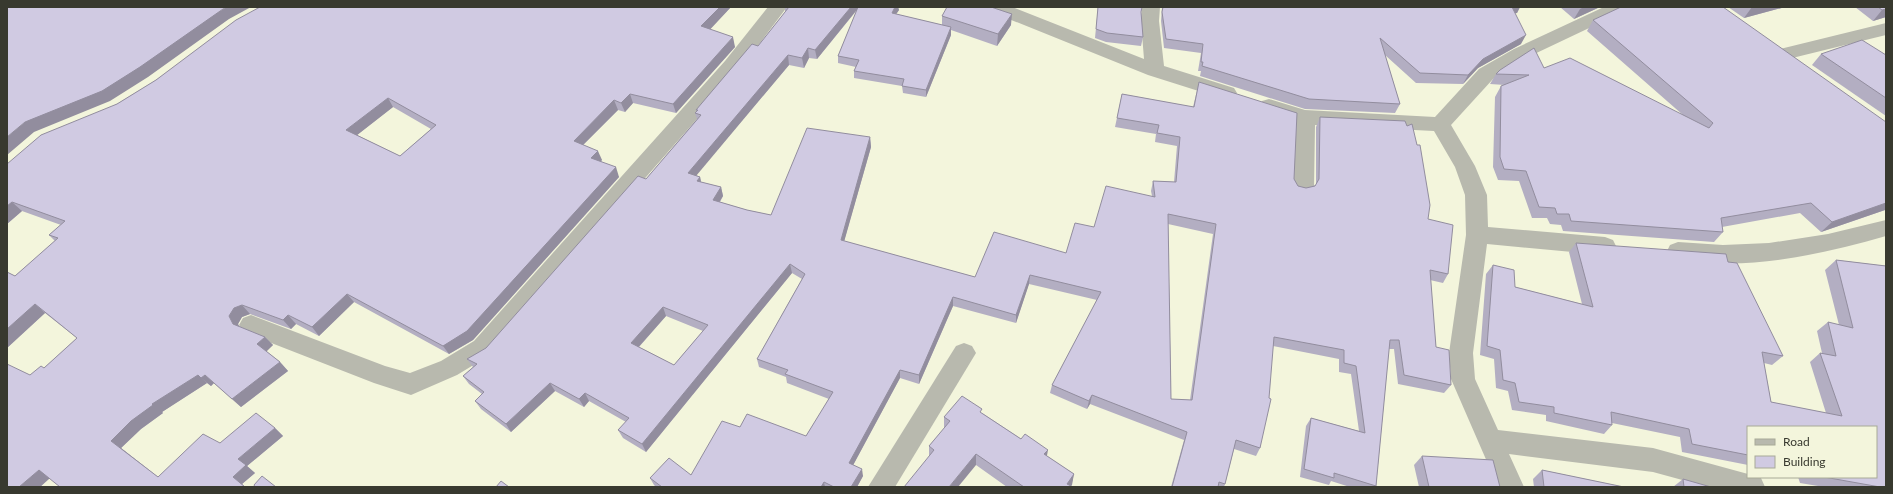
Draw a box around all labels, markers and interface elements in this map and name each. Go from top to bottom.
legend [1747,426,1877,478]
text: Road [1783,434,1810,449]
text: Building [1783,454,1826,469]

